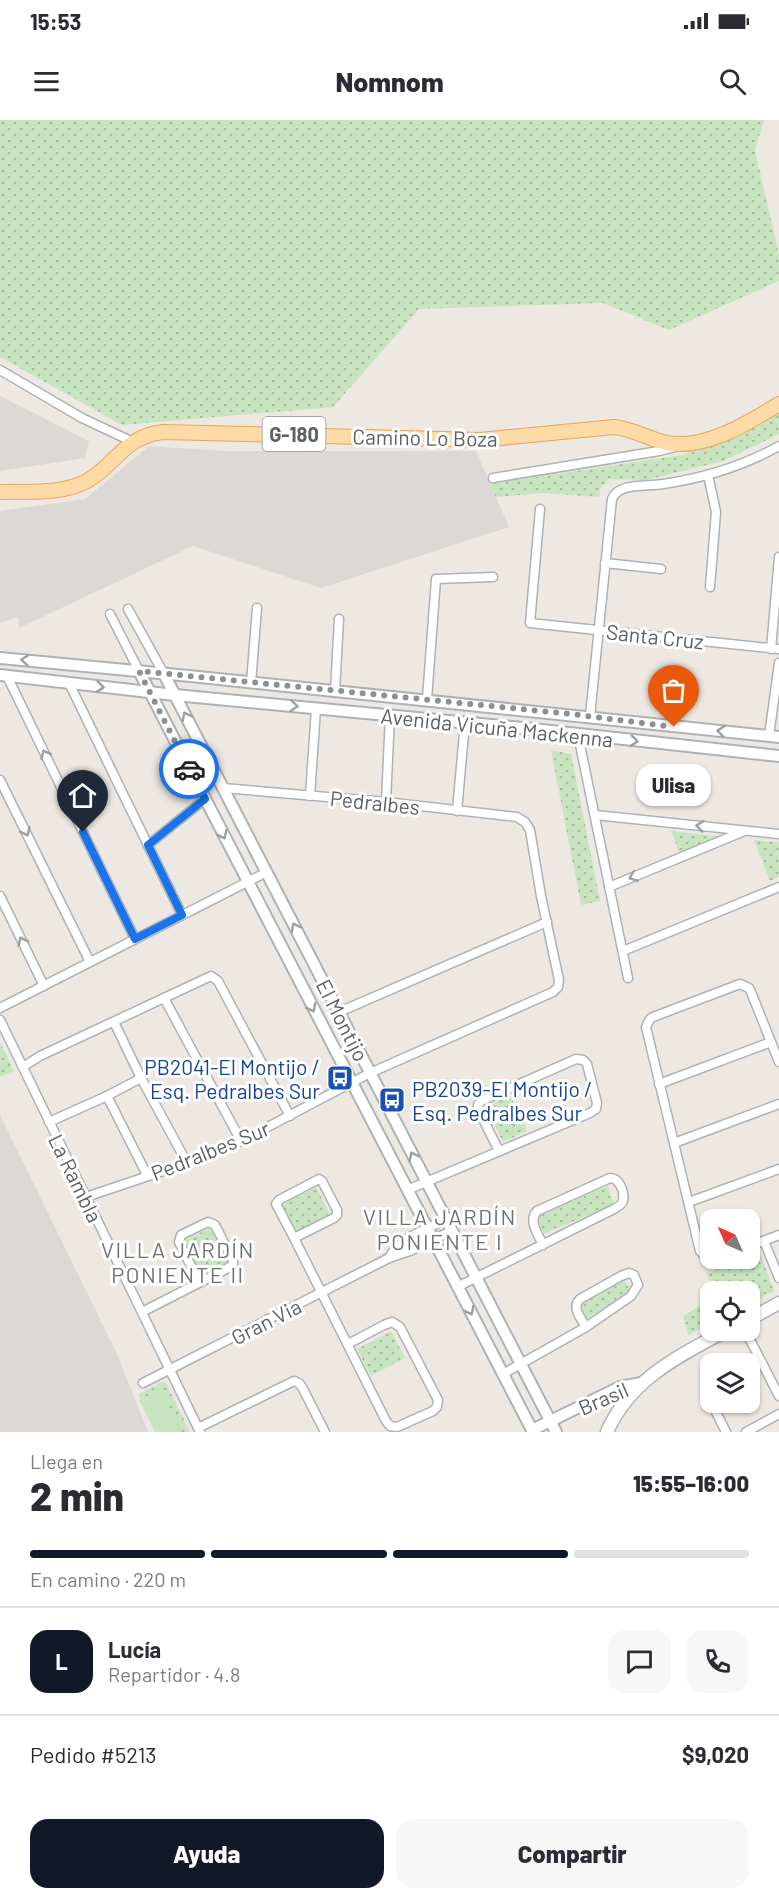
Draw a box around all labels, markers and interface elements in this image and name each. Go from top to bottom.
text: 15:53 [30,8,81,34]
icon: menu [30,65,63,98]
text: Nomnom [335,65,444,97]
icon: search [716,65,749,98]
road number: G-180 [262,417,326,451]
street label: Camino Lo Boza [352,423,498,451]
street label: Santa Cruz [605,618,705,654]
one-way arrow [21,654,30,667]
pin [648,665,699,727]
icon: bag [657,674,690,707]
one-way arrow [95,680,104,692]
one-way arrow [289,699,298,712]
street label: Avenida Vicuña Mackenna [380,702,614,752]
one-way arrow [182,712,193,723]
one-way arrow [716,725,725,738]
one-way arrow [630,734,639,747]
courier [159,739,219,799]
one-way arrow [41,750,53,761]
icon: car [173,753,206,786]
callout: Ulisa [636,763,712,805]
pin [57,770,108,832]
text: Ulisa [652,773,695,797]
icon: home [66,779,99,812]
street label: Pedralbes [329,785,421,819]
one-way arrow [695,820,704,833]
one-way arrow [18,826,30,837]
one-way arrow [216,828,227,839]
one-way arrow [628,870,639,882]
one-way arrow [291,923,302,933]
one-way arrow [17,936,29,947]
street label: El Montijo [312,975,374,1065]
one-way arrow [305,1002,316,1012]
place label: PB2041-El Montijo / Esq. Pedralbes Sur [144,1054,320,1103]
bus stop icon: PB2041-El Montijo / Esq. Pedralbes Sur [325,1063,355,1093]
place label: PB2039-El Montijo / Esq. Pedralbes Sur [412,1076,592,1125]
bus stop icon: PB2039-El Montijo / Esq. Pedralbes Sur [377,1085,407,1115]
street label: Pedralbes Sur [147,1115,273,1185]
street label: La Rambla [44,1130,108,1226]
one-way arrow [409,1152,420,1163]
district label: VILLA JARDÍN PONIENTE I [363,1203,517,1254]
north arrow [700,1209,760,1269]
map controls [700,1209,760,1413]
district label: VILLA JARDÍN PONIENTE II [101,1236,255,1287]
button: locate [700,1281,760,1341]
street label: Gran Via [227,1293,305,1349]
one-way arrow [463,1305,474,1316]
button: layers [700,1353,760,1413]
street label: Brasil [574,1376,632,1420]
text: Llega en [30,1449,103,1473]
text: 15:55–16:00 [633,1470,749,1496]
text: 2 min [30,1472,124,1519]
text: En camino · 220 m [30,1567,186,1591]
button: chat [608,1630,671,1693]
button: phone [686,1630,749,1693]
text: Lucía [108,1636,161,1662]
text: L [55,1648,68,1674]
text: Repartidor · 4.8 [108,1662,240,1686]
text: Pedido #5213 [30,1741,157,1767]
text: $9,020 [682,1741,749,1767]
button: Ayuda [30,1819,384,1888]
button: Compartir [396,1819,749,1888]

